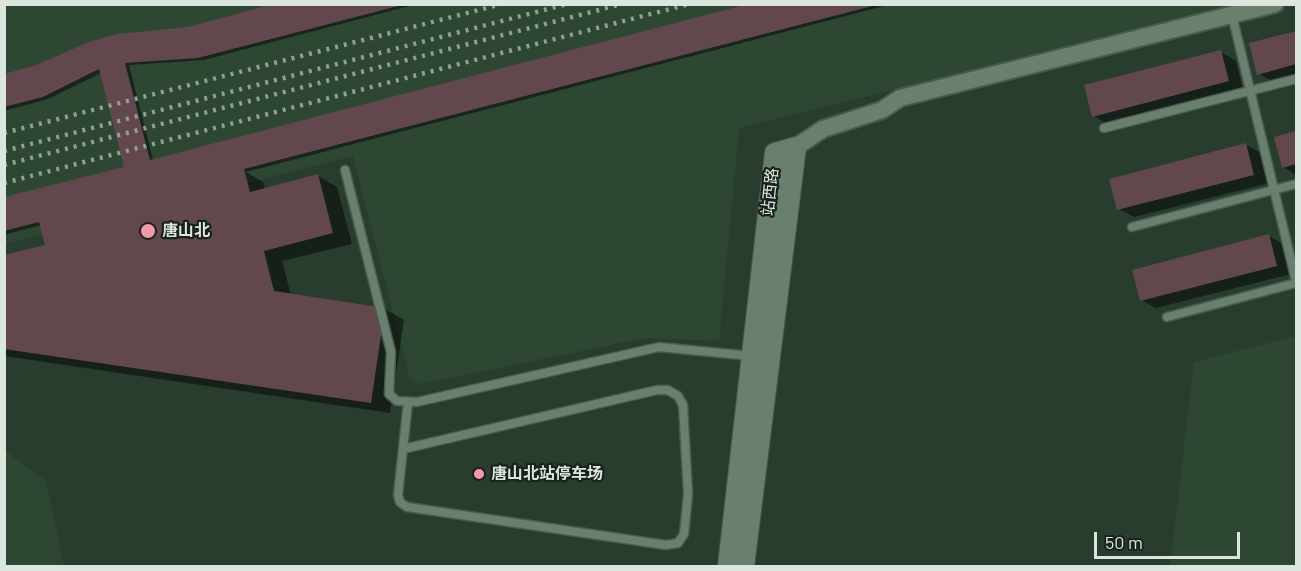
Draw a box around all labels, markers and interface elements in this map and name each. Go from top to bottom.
street label: 站西路 [758,167,782,217]
place label: 唐山北 [162,221,210,241]
marker: 唐山北 [139,222,157,240]
place label: 唐山北站停车场 [491,464,603,484]
marker: 唐山北站停车场 [472,467,486,481]
scale bar [1097,520,1242,558]
text: 50 m [1105,531,1143,553]

